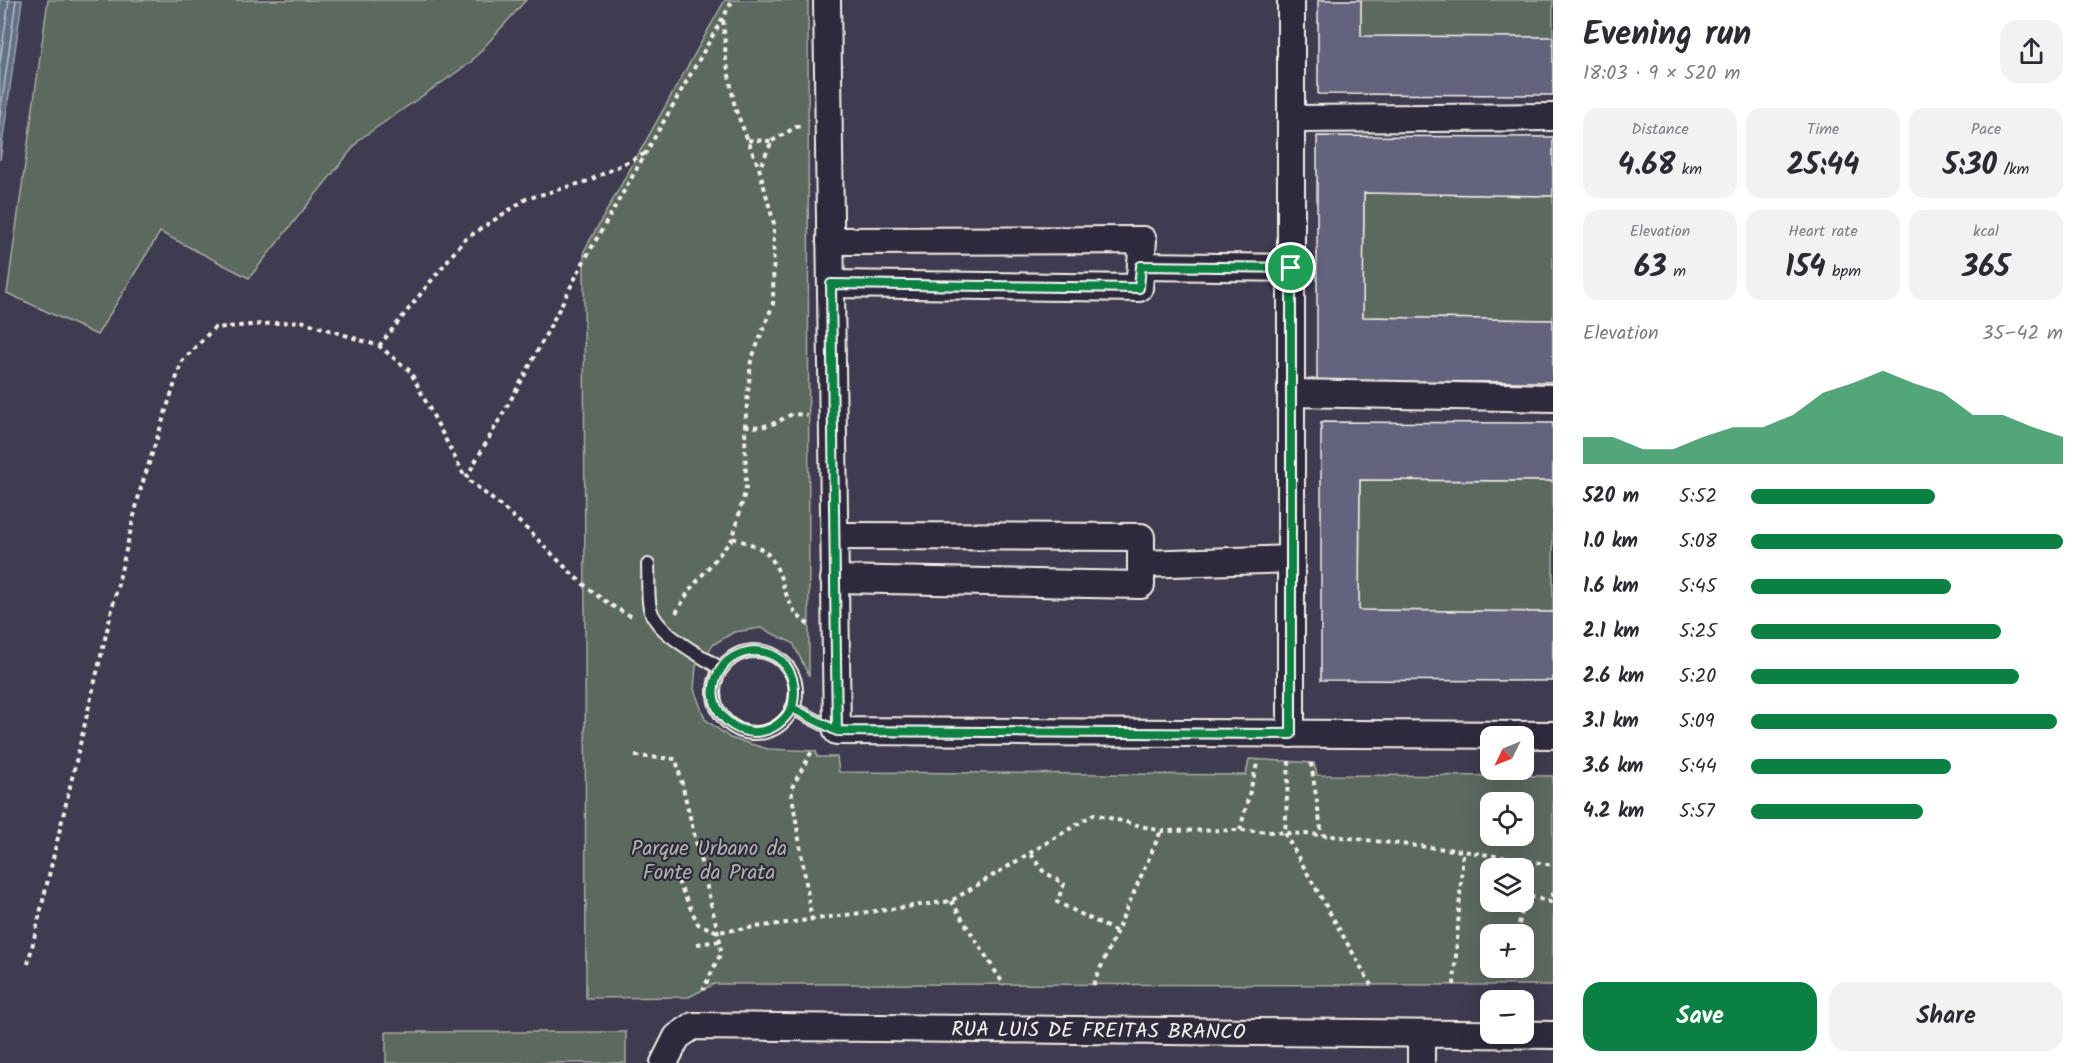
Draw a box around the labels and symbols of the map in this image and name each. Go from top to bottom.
pin [1265,242,1316,293]
north arrow [1480,726,1534,780]
park label: Parque Urbano da Fonte da Prata [631,833,787,890]
street label: RUA LUÍS DE FREITAS BRANCO [951,1014,1246,1050]

